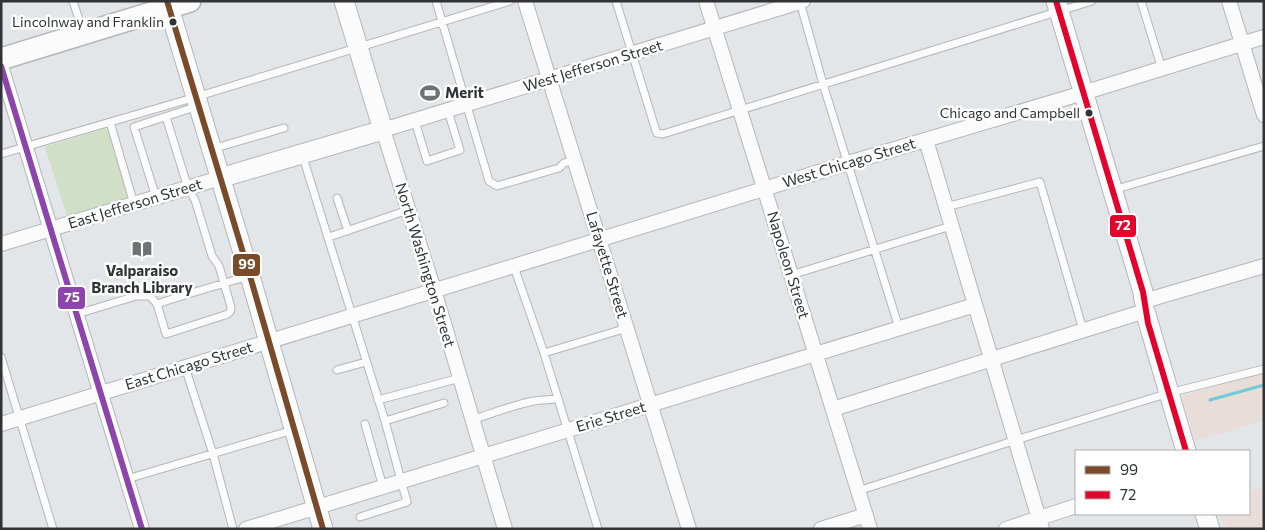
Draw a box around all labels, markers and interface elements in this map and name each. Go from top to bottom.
place label: Lincolnway and Franklin [12,13,164,30]
marker: Lincolnway and Franklin [168,17,178,27]
street label: West Jefferson Street [521,35,664,95]
sports icon: Merit [419,82,441,104]
place label: Merit [445,83,484,101]
place label: Chicago and Campbell [940,104,1080,121]
marker: Chicago and Campbell [1084,108,1094,118]
street label: West Chicago Street [780,133,917,191]
street label: East Jefferson Street [66,174,204,232]
street label: North Washington Street [392,180,460,349]
street label: Lafayette Street [583,209,633,320]
street label: Napoleon Street [764,209,814,321]
line badge: 72 [1109,214,1137,238]
text: 72 [1115,216,1131,233]
library icon: Valparaiso Branch Library [131,238,153,260]
line badge: 99 [232,253,261,277]
text: 99 [238,255,256,272]
place label: Valparaiso Branch Library [91,261,194,296]
line badge: 75 [57,286,86,310]
text: 75 [64,288,80,305]
street label: East Chicago Street [123,337,255,393]
street label: Erie Street [574,397,648,435]
legend [1075,450,1250,515]
text: 99 [1120,460,1138,478]
text: 72 [1120,485,1136,503]

